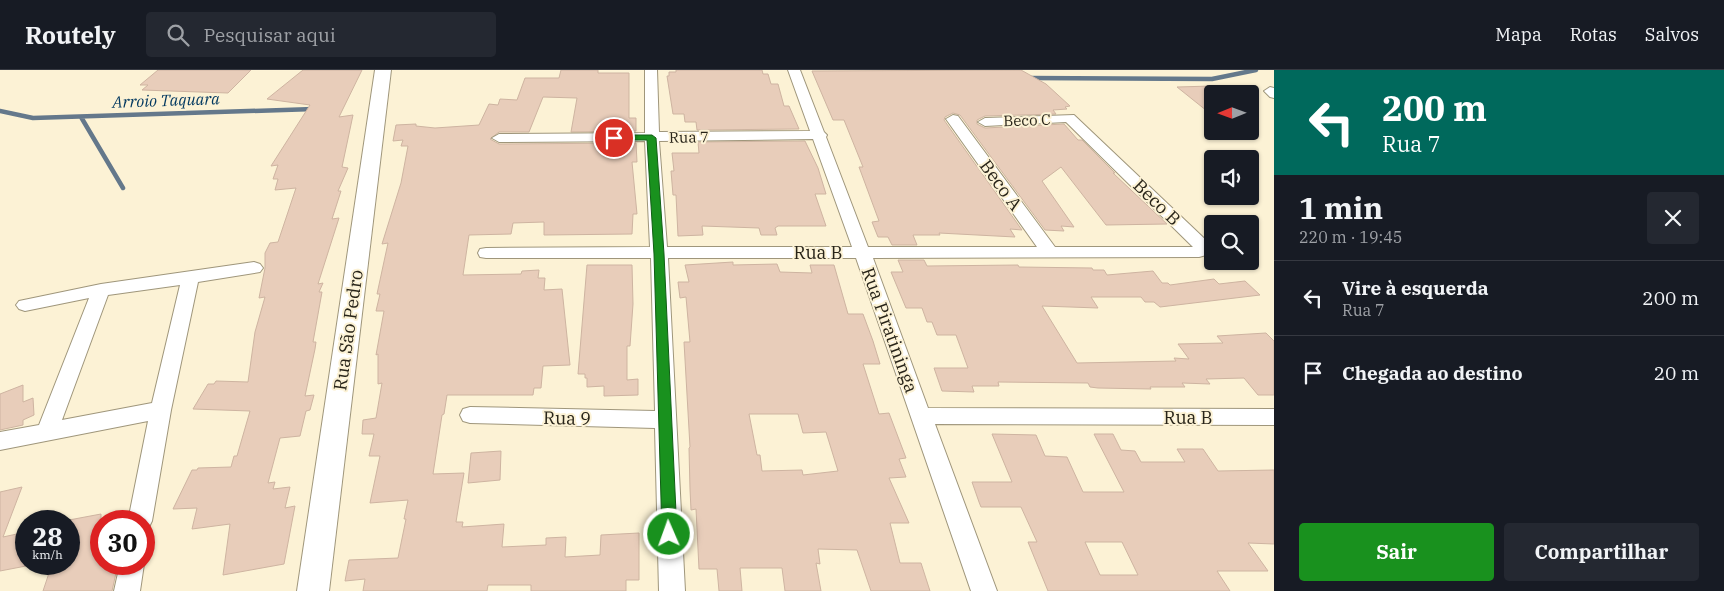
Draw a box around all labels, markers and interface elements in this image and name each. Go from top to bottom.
search box [146,12,496,57]
text: Routely [25,19,116,51]
icon: search [164,21,192,49]
text: Pesquisar aqui [204,23,336,47]
text: Mapa [1495,23,1542,46]
text: Rotas [1570,23,1617,46]
text: Salvos [1645,23,1699,46]
north arrow [1204,85,1259,140]
map controls [1204,85,1259,270]
text: 200 m [1382,85,1487,131]
water label: Arroio Taquara [111,88,220,112]
icon: left [1299,90,1364,155]
street label: Beco C [1003,110,1051,130]
pin [593,117,635,159]
icon: arrive [600,124,628,152]
street label: Rua 7 [669,127,709,147]
text: Rua 7 [1382,129,1441,158]
button: sound [1204,150,1259,205]
street label: Beco A [975,155,1028,216]
street label: Beco B [1128,174,1186,230]
text: 1 min [1299,188,1383,227]
button: close [1647,192,1699,244]
button: search [1204,215,1259,270]
text: 220 m · 19:45 [1299,227,1402,247]
street label: Rua B [793,241,843,264]
street label: Rua Piratininga [857,264,923,396]
street label: Rua São Pedro [328,268,368,392]
text: Vire à esquerda [1342,276,1489,300]
icon: left [1299,284,1327,312]
text: 200 m [1642,286,1699,310]
text: Rua 7 [1342,300,1385,320]
icon: arrive [1299,359,1327,387]
text: Chegada ao destino [1342,361,1523,385]
text: 20 m [1654,361,1699,385]
street label: Rua 9 [543,406,591,430]
street label: Rua B [1163,406,1213,429]
position arrow [642,507,694,559]
speed limit sign: 30 [90,510,155,575]
text: 28 [32,520,63,553]
button: Sair [1299,523,1494,581]
button: Compartilhar [1504,523,1699,581]
text: km/h [32,547,63,562]

